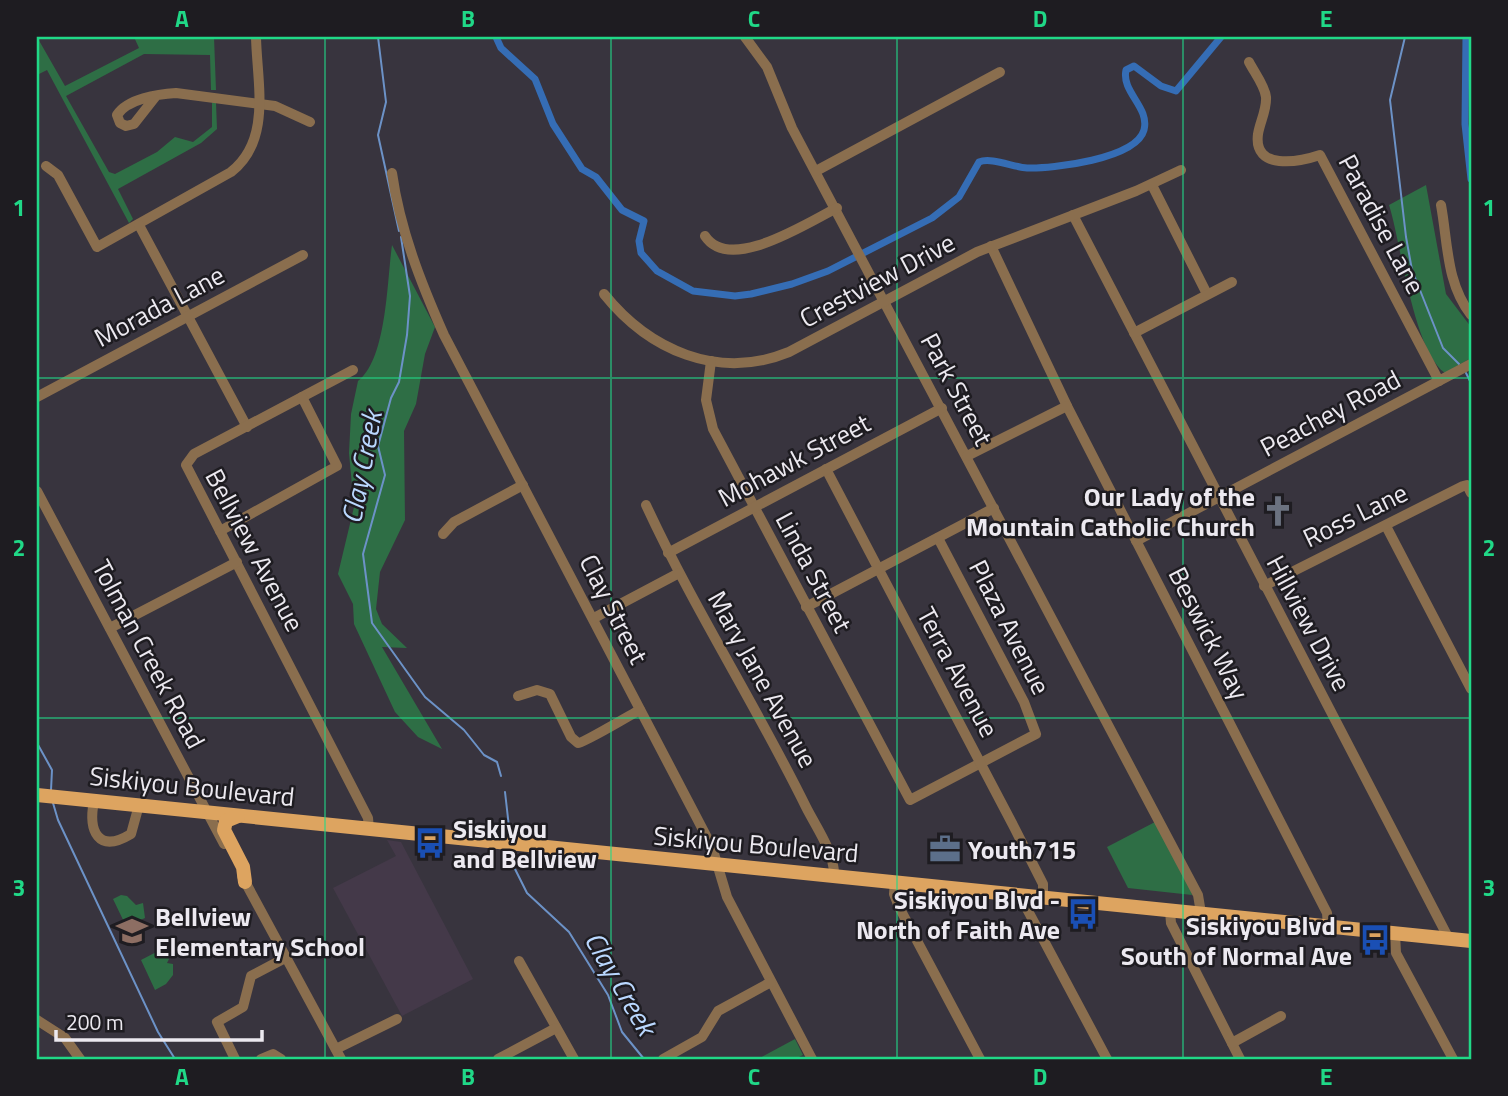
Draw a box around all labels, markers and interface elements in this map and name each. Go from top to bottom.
text: A [175,1,189,36]
text: B [461,1,475,36]
text: C [748,1,760,36]
text: D [1033,1,1047,36]
text: E [1320,1,1332,36]
street label: Paradise Lane [1329,147,1435,301]
text: 1 [13,190,25,225]
text: 1 [1483,190,1495,225]
street label: Crestview Drive [792,223,962,337]
street label: Morada Lane [87,255,231,357]
street label: Park Street [911,326,1003,452]
street label: Peachey Road [1253,360,1407,466]
street label: Mohawk Street [711,403,877,517]
water label: Clay Creek [329,404,394,527]
street label: Bellview Avenue [196,462,314,638]
street label: Ross Lane [1296,473,1414,557]
place label: Our Lady of the Mountain Catholic Church [966,477,1255,546]
church icon: Our Lady of the Mountain Catholic Church [1261,494,1295,528]
street label: Linda Street [766,505,862,639]
text: 2 [13,530,25,565]
text: 2 [1483,530,1495,565]
street label: Clay Street [570,547,658,671]
street label: Hillview Drive [1257,548,1361,698]
street label: Tolman Creek Road [83,553,215,755]
street label: Plaza Avenue [959,553,1061,701]
street label: Beswick Way [1159,560,1259,706]
street label: Mary Jane Avenue [698,583,828,775]
street label: Terra Avenue [907,600,1009,744]
street label: Siskiyou Boulevard [88,756,296,816]
place label: Siskiyou and Bellview [453,809,597,878]
street label: Siskiyou Boulevard [652,816,860,872]
bus stop icon: Siskiyou and Bellview [413,826,447,860]
place label: Youth715 [968,830,1076,869]
office icon: Youth715 [928,832,962,866]
text: 3 [13,870,25,905]
text: 3 [1483,870,1495,905]
place label: Siskiyou Blvd - North of Faith Ave [856,880,1060,949]
place label: Bellview Elementary School [155,897,365,966]
bus stop icon: Siskiyou Blvd - North of Faith Ave [1066,897,1100,931]
place label: Siskiyou Blvd - South of Normal Ave [1121,906,1352,975]
school or university icon: Bellview Elementary School [115,914,149,948]
water label: Clay Creek [574,923,670,1046]
bus stop icon: Siskiyou Blvd - South of Normal Ave [1358,923,1392,957]
scale bar [56,998,262,1042]
text: 200 m [66,1006,123,1038]
text: A [175,1059,189,1094]
text: B [461,1059,475,1094]
text: C [748,1059,760,1094]
text: D [1033,1059,1047,1094]
text: E [1320,1059,1332,1094]

